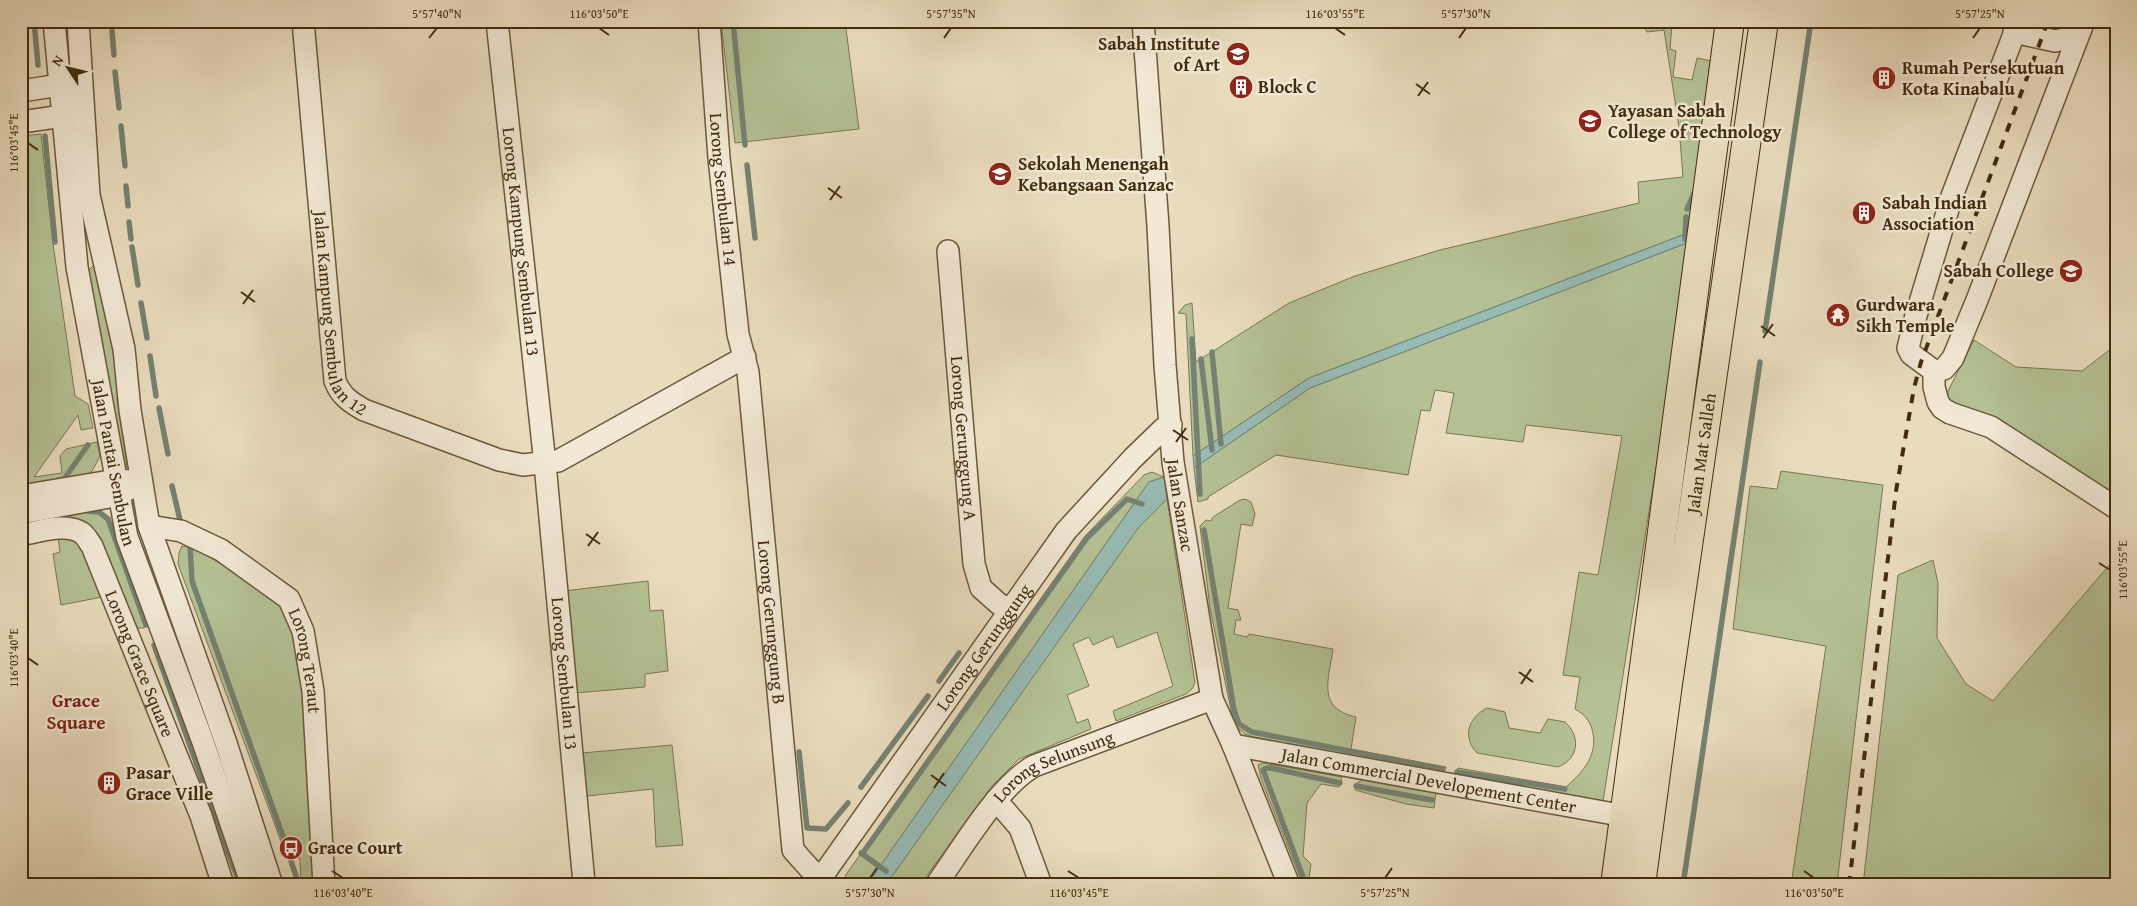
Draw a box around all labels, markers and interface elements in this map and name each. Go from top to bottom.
text: 5°57'40"N [412,5,462,22]
text: 116°03'50"E [569,5,629,22]
text: 5°57'35"N [926,5,976,22]
text: 116°03'55"E [1305,5,1365,22]
text: 5°57'30"N [1441,5,1491,22]
text: 5°57'25"N [1955,5,2005,22]
place label: Sabah Institute of Art [1098,30,1220,78]
school or university icon: Sabah Institute of Art [1225,41,1251,67]
north arrow [42,42,92,92]
text: N [46,50,69,70]
place label: Rumah Persekutuan Kota Kinabalu [1902,54,2065,102]
building icon: Rumah Persekutuan Kota Kinabalu [1871,65,1897,91]
place label: Block C [1258,73,1317,100]
building icon: Block C [1228,74,1254,100]
place label: Yayasan Sabah College of Technology [1608,97,1782,145]
school or university icon: Yayasan Sabah College of Technology [1577,108,1603,134]
street label: Lorong Sembulan 14 [703,112,745,267]
text: 116°03'45"E [5,113,22,173]
street label: Lorong Kampung Sembulan 13 [496,126,547,357]
place label: Sekolah Menengah Kebangsaan Sanzac [1018,150,1174,198]
school or university icon: Sekolah Menengah Kebangsaan Sanzac [987,161,1013,187]
place label: Sabah Indian Association [1882,189,1987,237]
building icon: Sabah Indian Association [1851,200,1877,226]
street label: Jalan Kampung Sembulan 12 [307,208,372,422]
place label: Sabah College [1944,257,2054,284]
school or university icon: Sabah College [2058,258,2084,284]
place label: Gurdwara Sikh Temple [1856,291,1955,339]
temple icon: Gurdwara Sikh Temple [1825,302,1851,328]
street label: Lorong Gerunggung A [944,355,984,522]
street label: Jalan Pantai Sembulan [85,375,143,550]
street label: Jalan Mat Salleh [1679,391,1723,517]
street label: Jalan Sanzac [1160,456,1202,554]
street label: Lorong Gerunggung B [751,539,793,705]
text: 116°03'55"E [2114,540,2131,600]
street label: Lorong Gerunggung [929,578,1038,716]
street label: Lorong Grace Square [98,586,182,741]
street label: Lorong Sembulan 13 [544,596,586,751]
street label: Lorong Teraut [281,603,328,715]
text: 116°03'40"E [5,628,22,688]
district label: Grace Square [46,686,106,736]
street label: Lorong Selunsung [986,723,1118,808]
street label: Jalan Commercial Developement Center [1277,740,1579,820]
place label: Pasar Grace Ville [126,759,213,807]
building icon: Pasar Grace Ville [96,770,122,796]
place label: Grace Court [308,834,403,861]
bus stop icon: Grace Court [278,835,304,861]
text: 116°03'40"E [313,884,373,901]
text: 5°57'30"N [845,884,895,901]
text: 116°03'45"E [1049,884,1109,901]
text: 5°57'25"N [1360,884,1410,901]
text: 116°03'50"E [1784,884,1844,901]

